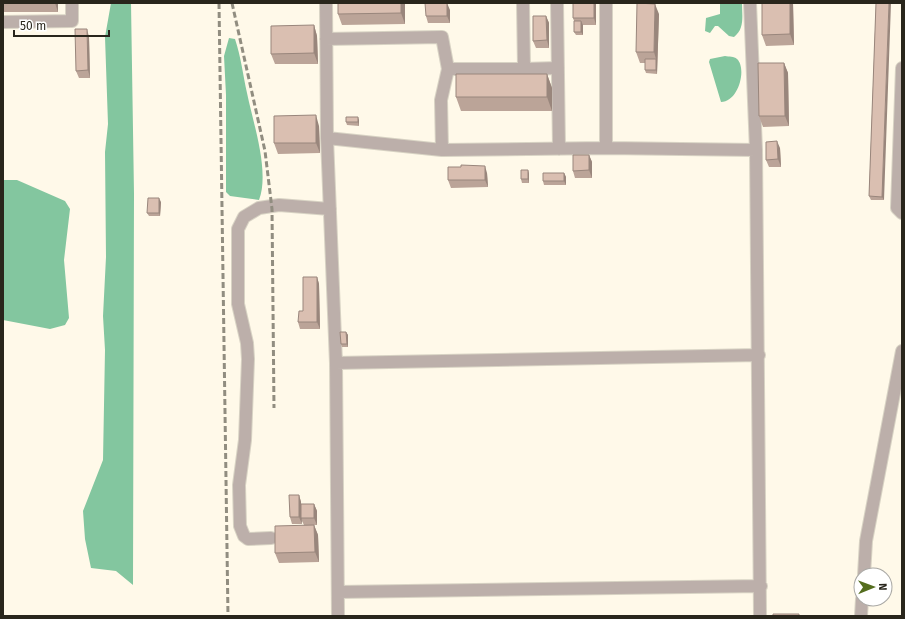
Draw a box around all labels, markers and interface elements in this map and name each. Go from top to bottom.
scale bar [14,12,109,38]
text: 50 m [20,19,46,33]
north arrow [853,567,893,607]
text: N [876,583,889,591]

